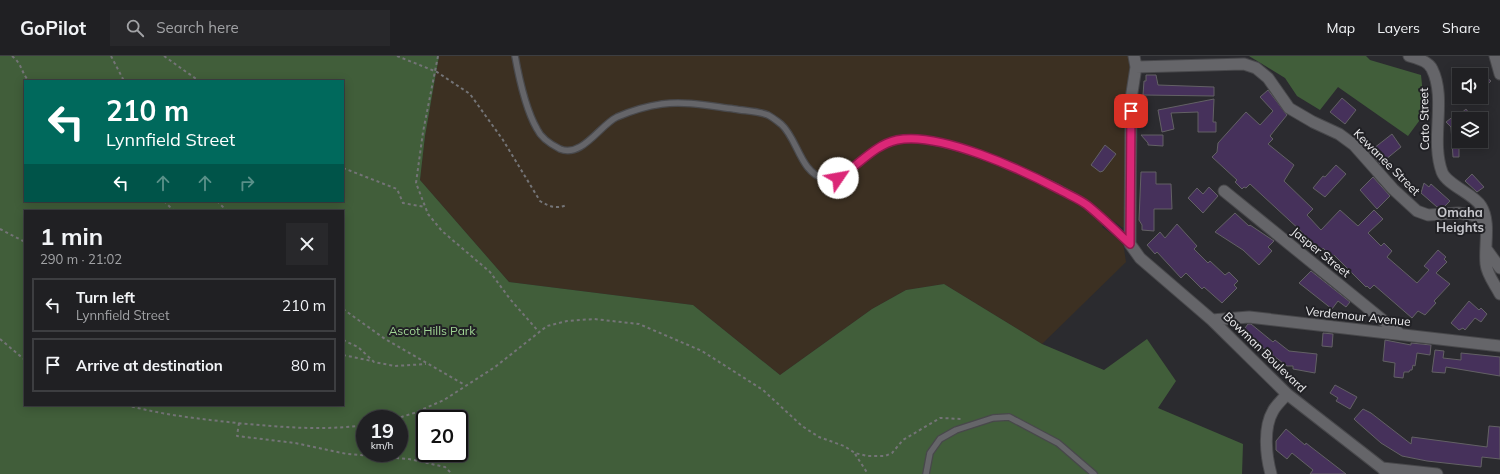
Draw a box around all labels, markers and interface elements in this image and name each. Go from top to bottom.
search box [110,10,390,46]
text: GoPilot [20,16,86,40]
icon: search [124,17,146,39]
text: Search here [156,18,239,37]
text: Map [1326,19,1355,37]
text: Layers [1377,19,1420,37]
text: Share [1442,19,1480,37]
map controls [1452,68,1488,148]
button: sound [1452,68,1488,104]
street label: Cato Street [1416,88,1432,150]
text: 210 m [106,93,189,128]
pin [1114,94,1148,128]
icon: left [40,96,92,148]
icon: arrive [1120,100,1142,122]
button: layers [1452,112,1488,148]
street label: Kewanee Street [1351,126,1423,198]
text: Lynnfield Street [106,128,235,151]
position arrow [817,157,859,199]
icon: left [110,172,132,194]
icon: ahead [152,172,174,194]
icon: ahead [194,172,216,194]
icon: right [236,172,258,194]
district label: Omaha Heights [1436,204,1484,235]
text: 1 min [40,221,103,251]
button: close [286,223,328,265]
street label: Jasper Street [1288,224,1354,280]
text: 290 m · 21:02 [40,251,122,267]
text: Turn left [76,288,135,307]
icon: left [42,294,64,316]
text: 210 m [282,296,326,315]
street label: Verdemour Avenue [1305,303,1411,329]
text: Lynnfield Street [76,307,169,323]
street label: Bowman Boulevard [1220,309,1310,395]
park label: Ascot Hills Park [389,323,476,338]
icon: arrive [42,354,64,376]
text: Arrive at destination [76,356,223,375]
text: 80 m [291,356,326,375]
speed limit sign: 20 [416,410,468,462]
text: 19 [370,418,394,443]
text: km/h [371,439,393,452]

